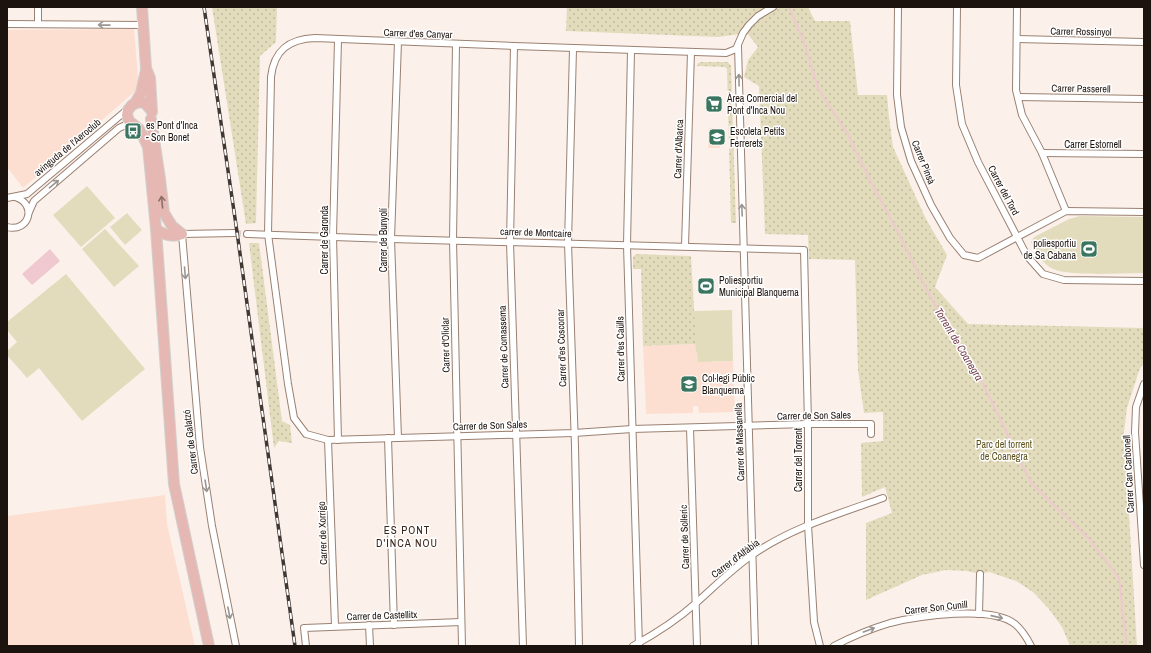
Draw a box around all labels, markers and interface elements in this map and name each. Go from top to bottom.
one-way arrow [98,21,111,29]
street label: Carrer Rossinyol [1050,24,1112,39]
street label: Carrer d'es Canyar [383,26,453,41]
one-way arrow [735,74,742,87]
street label: Carrer Passerell [1051,81,1111,96]
place label: Àrea Comercial del Pont d'Inca Nou [726,92,797,117]
supermarket icon: Àrea Comercial del Pont d'Inca Nou [704,94,724,114]
street label: avinguda de l'Aeroclub [31,115,104,179]
place label: es Pont d'Inca - Son Bonet [146,119,198,144]
street label: Carrer d'Albarca [671,119,686,179]
bus stop icon: es Pont d'Inca - Son Bonet [123,121,143,141]
place label: Escoleta Petits Ferrerets [730,125,785,150]
school or university icon: Escoleta Petits Ferrerets [707,127,727,147]
street label: Carrer Pinsà [909,138,938,187]
street label: Carrer Estornell [1064,138,1122,151]
street label: Carrer del Tord [985,163,1022,217]
one-way arrow [49,179,59,188]
one-way arrow [159,196,166,209]
one-way arrow [738,204,746,217]
street label: Carrer de Garonda [318,205,331,274]
street label: Carrer de Bunyolí [377,207,390,272]
street label: carrer de Montcaire [500,225,572,240]
place label: poliesportiu de Sa Cabana [1024,237,1076,262]
sports icon: poliesportiu de Sa Cabana [1079,239,1099,259]
one-way arrow [181,266,188,279]
place label: Poliesportiu Municipal Blanquerna [719,274,799,299]
sports icon: Poliesportiu Municipal Blanquerna [696,276,716,296]
street label: Carrer de Comassema [496,305,511,389]
water label: Torrent de Coanegra [932,305,986,383]
street label: Carrer d'es Cosconar [554,309,569,387]
street label: Carrer d'es Caülls [613,316,628,382]
street label: Carrer d'Oliclar [439,317,452,373]
place label: Col·legi Públic Blanquerna [702,372,755,397]
school or university icon: Col·legi Públic Blanquerna [679,374,699,394]
street label: Carrer de Massanella [732,402,747,481]
street label: Carrer de Galatzó [180,408,201,475]
street label: Carrer de Son Sales [777,408,851,423]
street label: Carrer de Son Sales [453,418,527,433]
street label: Carrer del Torrent [792,427,805,492]
street label: Carrer Can Carbonell [1120,435,1137,513]
park label: Parc del torrent de Coanegra [976,438,1033,463]
one-way arrow [202,479,210,492]
street label: Carrer de Xorrigo [315,501,330,565]
street label: Carrer de Solleric [677,505,692,569]
district label: ES PONT D'INCA NOU [376,523,438,550]
street label: Carrer d'Alfàbia [709,536,762,581]
street label: Carrer Son Cunill [904,598,968,617]
one-way arrow [226,607,234,620]
street label: Carrer de Castellitx [346,608,418,623]
one-way arrow [990,613,1003,621]
one-way arrow [863,626,875,634]

